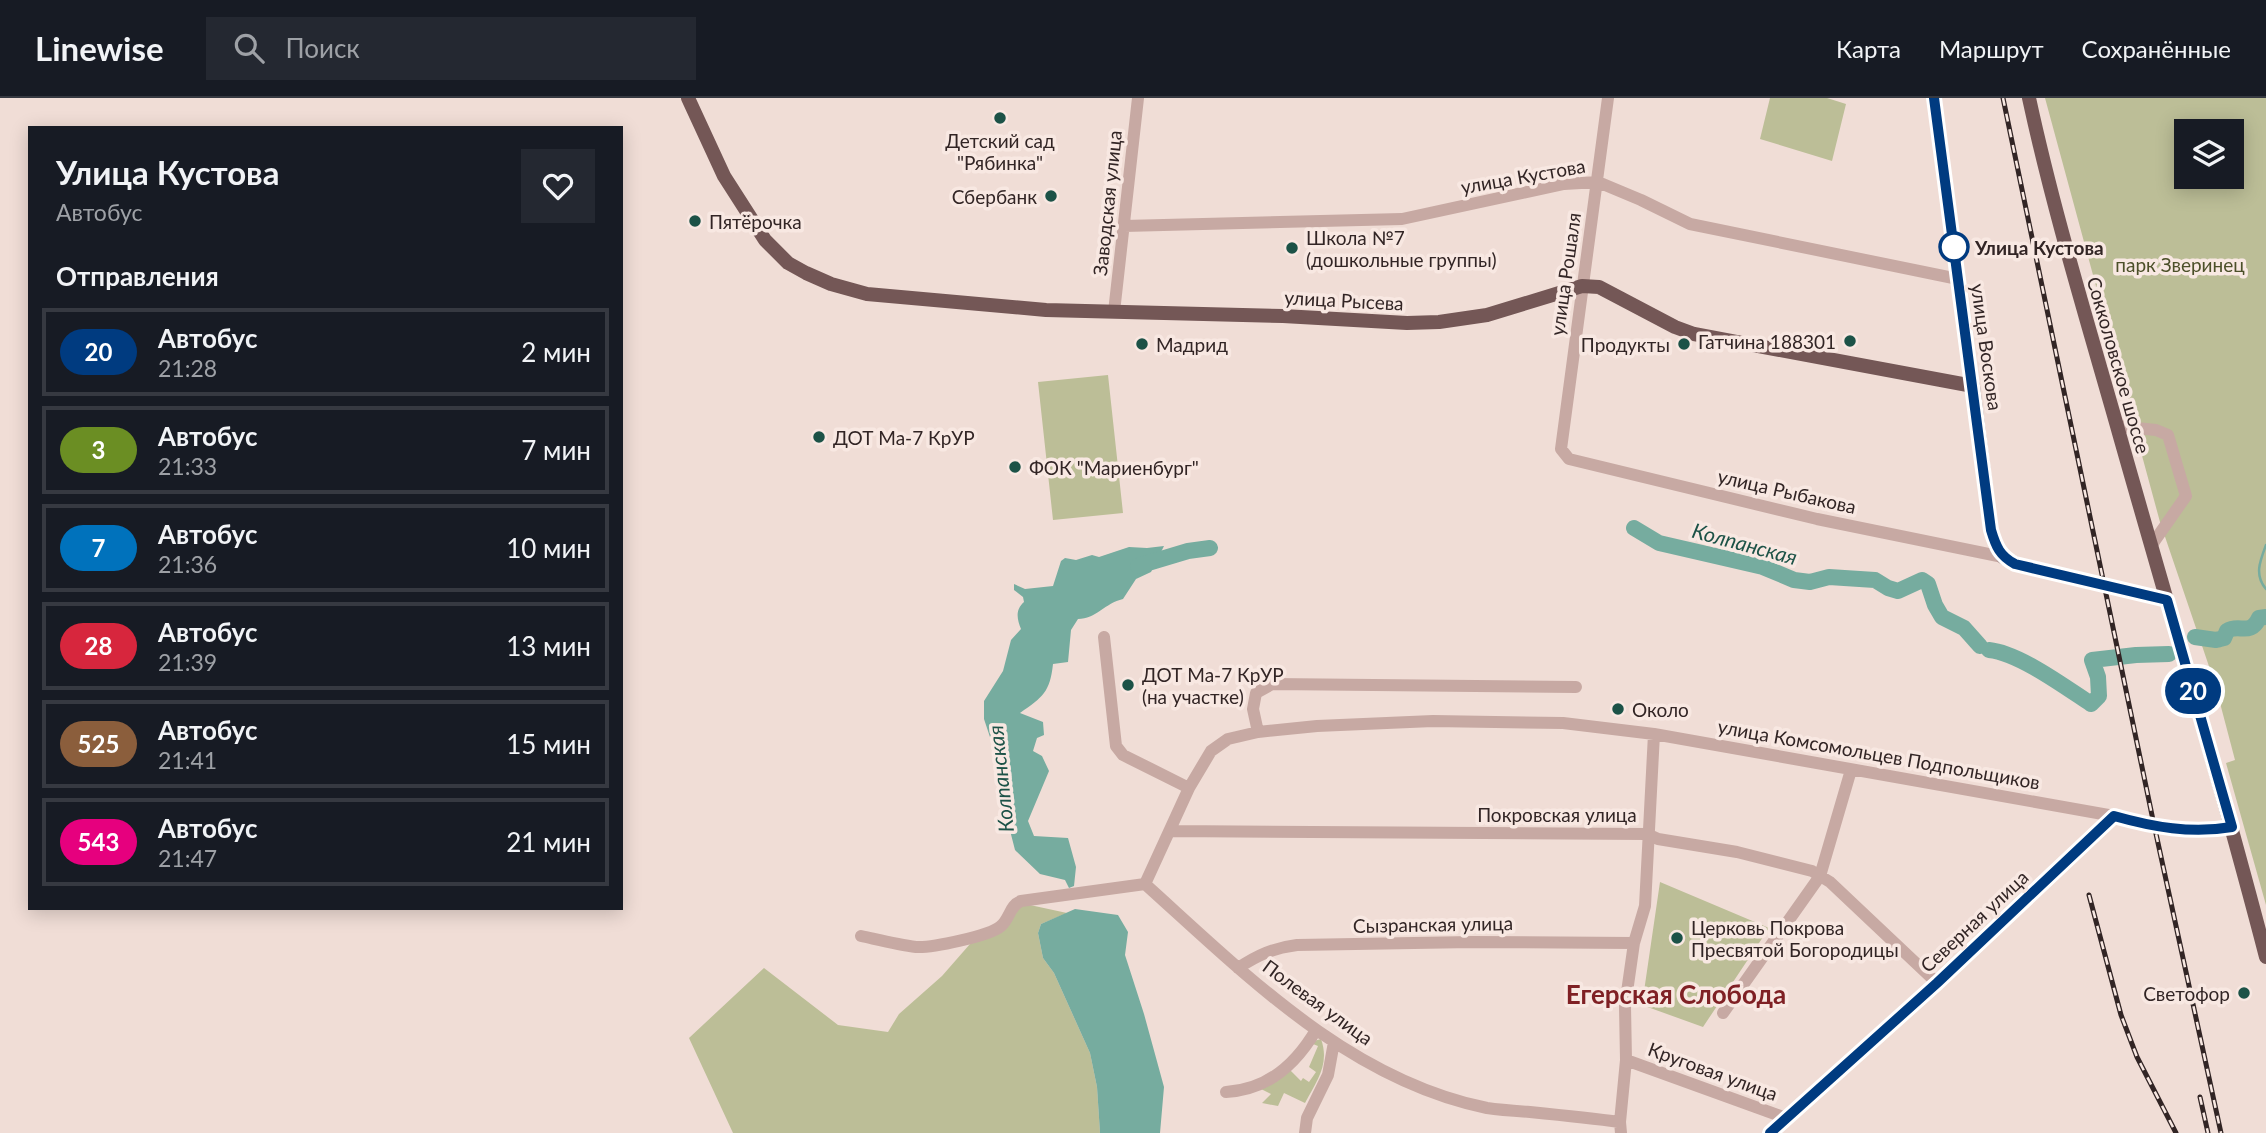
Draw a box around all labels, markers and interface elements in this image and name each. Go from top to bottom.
search box [206,17,696,80]
text: Linewise [35,28,164,68]
icon: search [230,29,268,67]
text: Поиск [286,32,360,64]
text: Карта [1836,34,1901,63]
text: Маршрут [1939,34,2044,63]
text: Сохранённые [2082,34,2231,63]
marker: Детский сад "Рябинка" [992,110,1008,126]
map controls [2174,119,2244,189]
button: layers [2174,119,2244,189]
place label: Детский сад "Рябинка" [945,129,1055,174]
street label: Заводская улица [1088,129,1126,277]
button: heart [521,149,595,223]
text: Улица Кустова [56,152,279,192]
street label: улица Кустова [1459,154,1587,198]
place label: Сбербанк [952,185,1037,208]
marker: Сбербанк [1043,188,1059,204]
text: Автобус [56,198,142,226]
place label: Пятёрочка [709,210,802,233]
street label: улица Рошаля [1545,211,1585,337]
marker: Пятёрочка [687,213,703,229]
place label: Школа №7 (дошкольные группы) [1306,226,1497,271]
marker: Улица Кустова [1939,232,1969,262]
place label: Улица Кустова [1974,236,2104,259]
marker: Школа №7 (дошкольные группы) [1284,240,1300,256]
park label: парк Зверинец [2115,253,2245,276]
text: Отправления [56,260,219,292]
street label: Сокколовское шоссе [2083,274,2155,456]
street label: улица Воскова [1967,282,2007,412]
street label: улица Рысева [1284,285,1404,315]
text: Автобус [158,322,257,354]
place label: Гатчина 188301 [1698,330,1836,353]
place label: Мадрид [1156,333,1228,356]
place label: Продукты [1581,333,1670,356]
marker: Гатчина 188301 [1842,333,1858,349]
text: 2 мин [521,336,591,368]
marker: Мадрид [1134,336,1150,352]
marker: Продукты [1676,336,1692,352]
text: 20 [85,337,112,366]
text: 21:28 [158,354,217,382]
text: Автобус [158,420,257,452]
place label: ДОТ Ма-7 КрУР [833,426,975,449]
marker: ДОТ Ма-7 КрУР [811,429,827,445]
text: 7 мин [521,434,591,466]
text: 3 [92,435,105,464]
text: 21:33 [158,452,217,480]
place label: ФОК "Мариенбург" [1029,456,1199,479]
marker: ФОК "Мариенбург" [1007,459,1023,475]
street label: улица Рыбакова [1716,464,1858,518]
water label: Колпанская [1690,517,1800,569]
text: Автобус [158,518,257,550]
text: 10 мин [506,532,591,564]
text: 7 [92,533,105,562]
text: 21:36 [158,550,217,578]
text: Автобус [158,616,257,648]
text: 13 мин [506,630,591,662]
text: 28 [85,631,112,660]
text: 21:39 [158,648,217,676]
place label: ДОТ Ма-7 КрУР (на участке) [1142,663,1284,708]
line badge: 20 [2162,668,2224,714]
text: 20 [2179,676,2207,705]
marker: ДОТ Ма-7 КрУР (на участке) [1120,677,1136,693]
place label: Около [1632,698,1689,721]
marker: Около [1610,701,1626,717]
text: Автобус [158,714,257,746]
street label: улица Комсомольцев Подпольщиков [1716,714,2042,794]
water label: Колпанская [982,724,1018,834]
text: 15 мин [506,728,591,760]
text: 525 [78,729,119,758]
text: 21:41 [158,746,217,774]
street label: Покровская улица [1477,803,1637,826]
text: Автобус [158,812,257,844]
text: 21 мин [506,826,591,858]
text: 543 [78,827,119,856]
text: 21:47 [158,844,217,872]
street label: Северная улица [1915,865,2033,977]
street label: Сызранская улица [1353,911,1513,937]
place label: Церковь Покрова Пресвятой Богородицы [1691,916,1899,961]
marker: Церковь Покрова Пресвятой Богородицы [1669,930,1685,946]
street label: Полевая улица [1259,954,1377,1050]
district label: Егерская Слобода [1566,978,1786,1010]
place label: Светофор [2143,982,2230,1005]
marker: Светофор [2236,985,2252,1001]
street label: Круговая улица [1645,1037,1781,1105]

